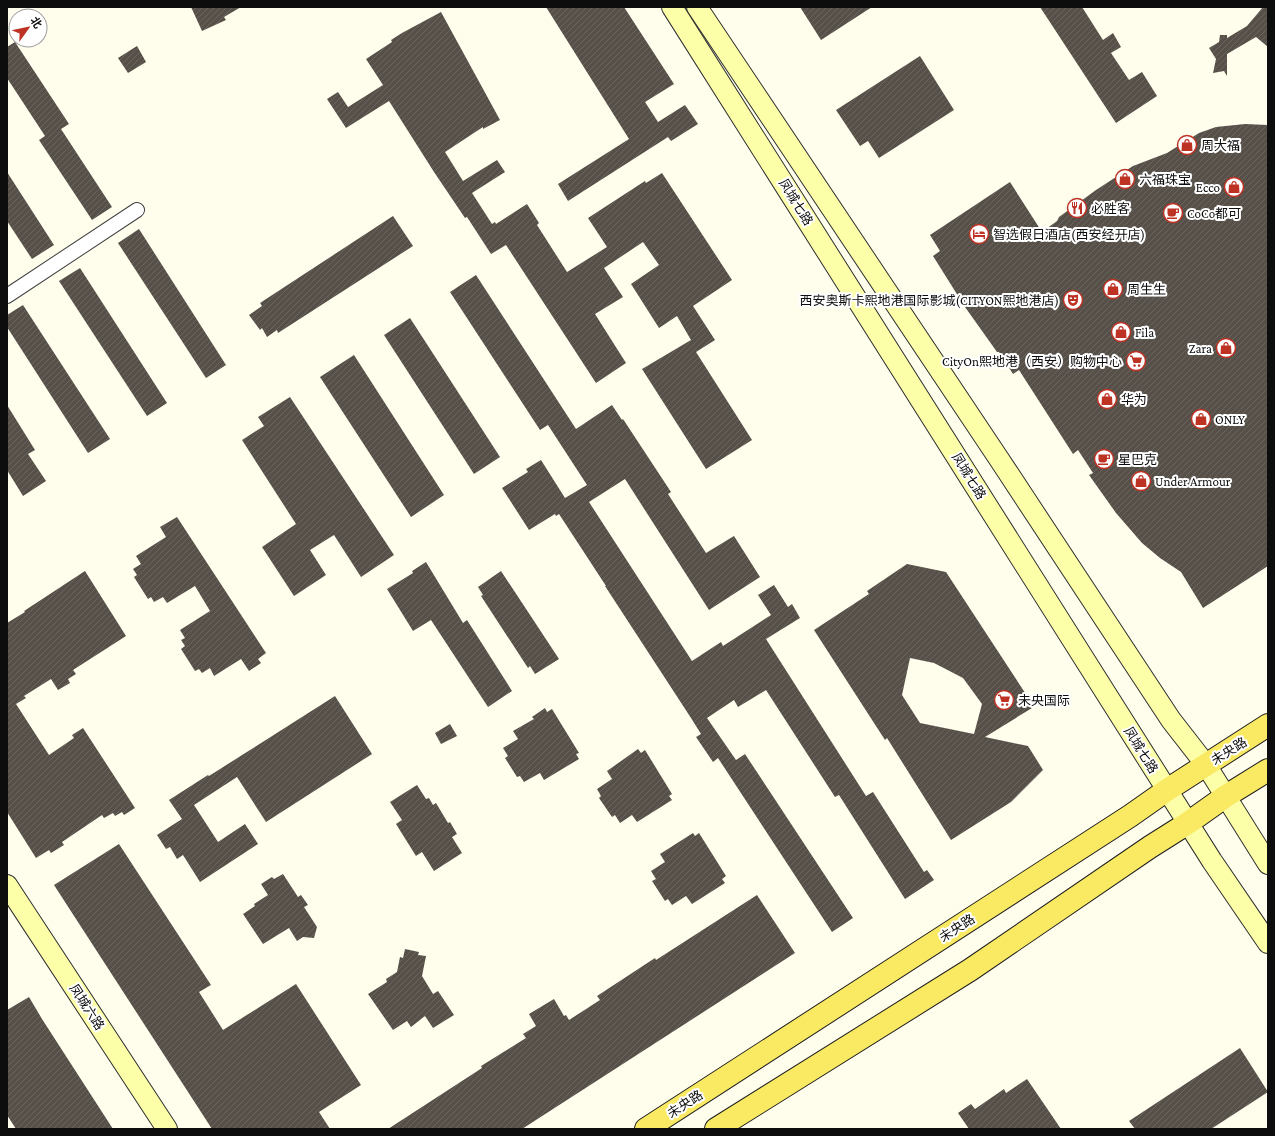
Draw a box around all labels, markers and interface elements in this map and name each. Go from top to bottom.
north arrow [8,8,48,48]
text: 北 [28,15,44,30]
shop icon: 周大福 [1176,134,1198,156]
place label: 周大福 [1201,138,1240,153]
shop icon: 六福珠宝 [1114,168,1136,190]
place label: 六福珠宝 [1139,172,1191,187]
street label: 凤城七路 [776,176,816,228]
shop icon: Ecco [1223,176,1245,198]
place label: Ecco [1196,180,1220,195]
restaurant icon: 必胜客 [1066,197,1088,219]
place label: 必胜客 [1091,201,1130,216]
cafe icon: CoCo都可 [1162,202,1184,224]
place label: CoCo都可 [1187,206,1241,221]
hotel icon: 智选假日酒店(西安经开店) [968,223,990,245]
place label: 智选假日酒店(西安经开店) [993,227,1145,243]
shop icon: 周生生 [1102,278,1124,300]
place label: 周生生 [1127,282,1166,297]
theatre icon: 西安奥斯卡熙地港国际影城(CITYON熙地港店) [1062,289,1084,311]
place label: 西安奥斯卡熙地港国际影城(CITYON熙地港店) [799,293,1059,309]
shop icon: Fila [1110,321,1132,343]
place label: Fila [1135,325,1154,340]
shop icon: Zara [1215,337,1237,359]
place label: Zara [1189,341,1212,356]
supermarket icon: CityOn熙地港（西安）购物中心 [1125,350,1147,372]
place label: CityOn熙地港（西安）购物中心 [942,354,1122,369]
shop icon: 华为 [1096,388,1118,410]
place label: 华为 [1121,392,1147,407]
shop icon: ONLY [1190,408,1212,430]
place label: ONLY [1215,412,1245,427]
cafe icon: 星巴克 [1093,448,1115,470]
street label: 凤城七路 [949,450,989,502]
place label: 星巴克 [1118,452,1157,467]
shop icon: Under Armour [1130,470,1152,492]
place label: Under Armour [1155,474,1231,489]
supermarket icon: 未央国际 [993,689,1015,711]
place label: 未央国际 [1018,693,1070,708]
street label: 凤城七路 [1121,724,1161,776]
street label: 未央路 [1208,734,1250,768]
street label: 未央路 [937,911,977,945]
street label: 凤城六路 [67,981,107,1033]
street label: 未央路 [665,1087,705,1121]

